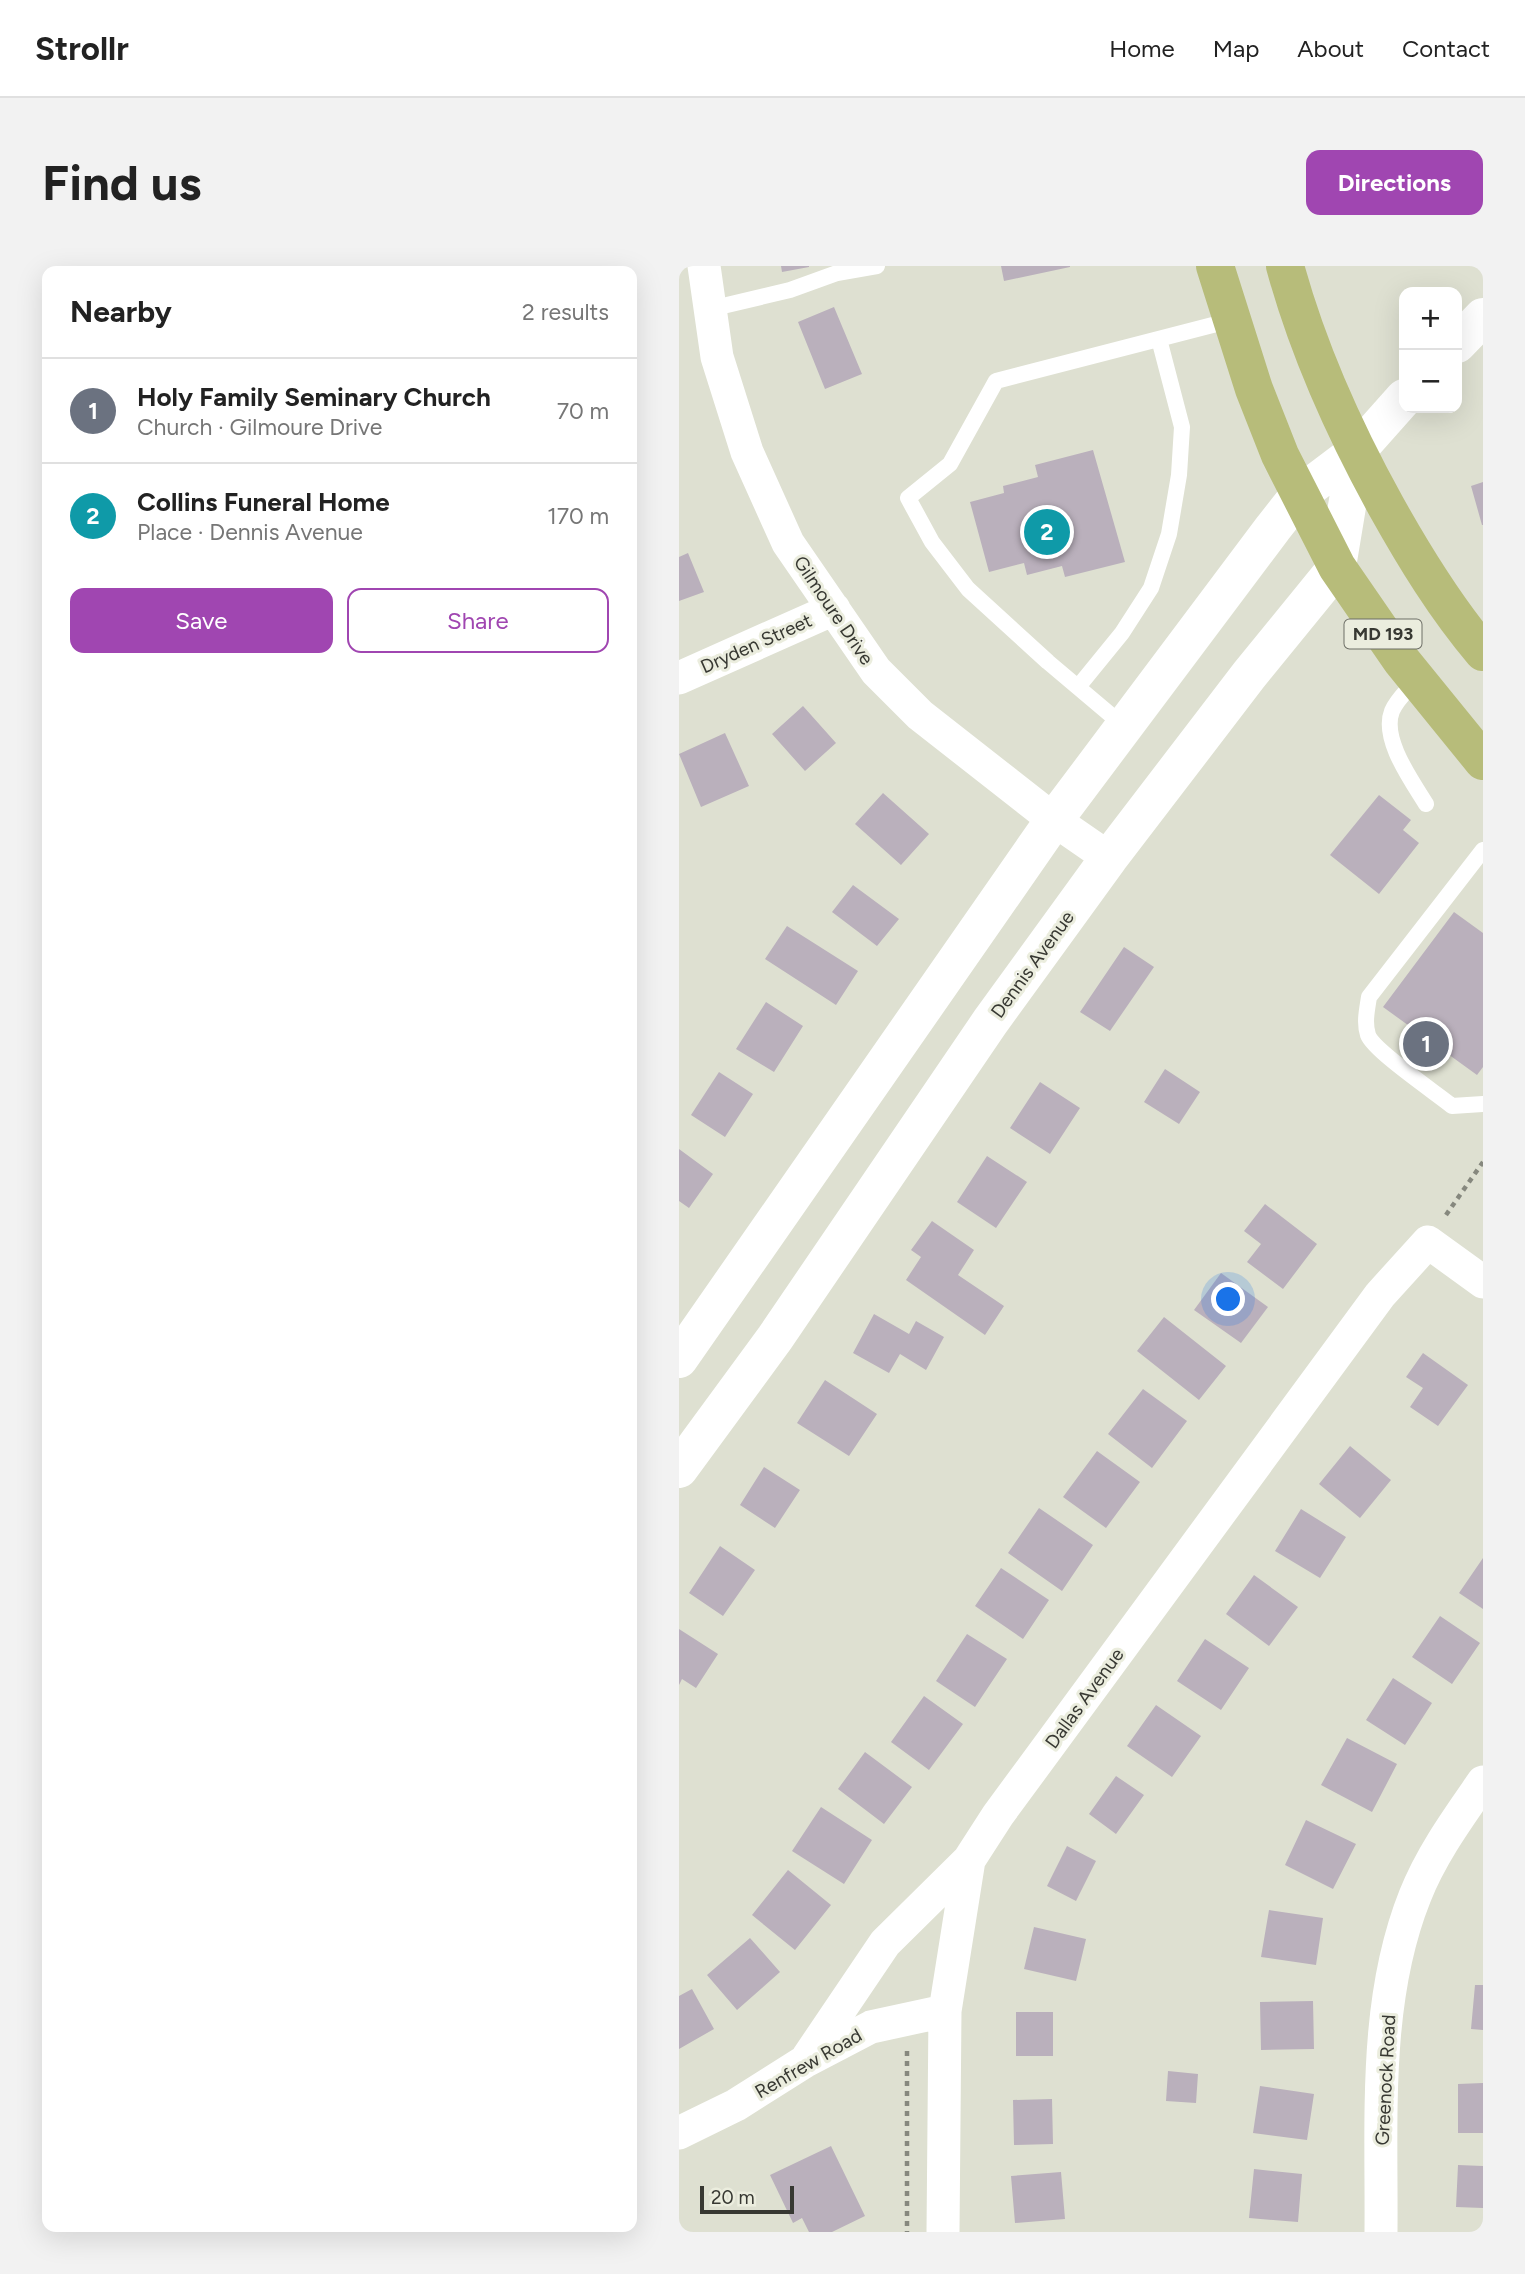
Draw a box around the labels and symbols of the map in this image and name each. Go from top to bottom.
pin: 2 [1024,506,1070,558]
street label: Gilmoure Drive [789,552,878,669]
street label: Dryden Street [697,609,815,678]
road number: MD 193 [1345,620,1421,648]
street label: Dennis Avenue [986,906,1079,1022]
pin: 1 [1403,1018,1449,1070]
your location [1211,1282,1245,1316]
street label: Dallas Avenue [1040,1644,1129,1753]
street label: Greenock Road [1371,2014,1400,2146]
street label: Renfrew Road [751,2024,866,2103]
scale bar [700,2183,795,2215]

